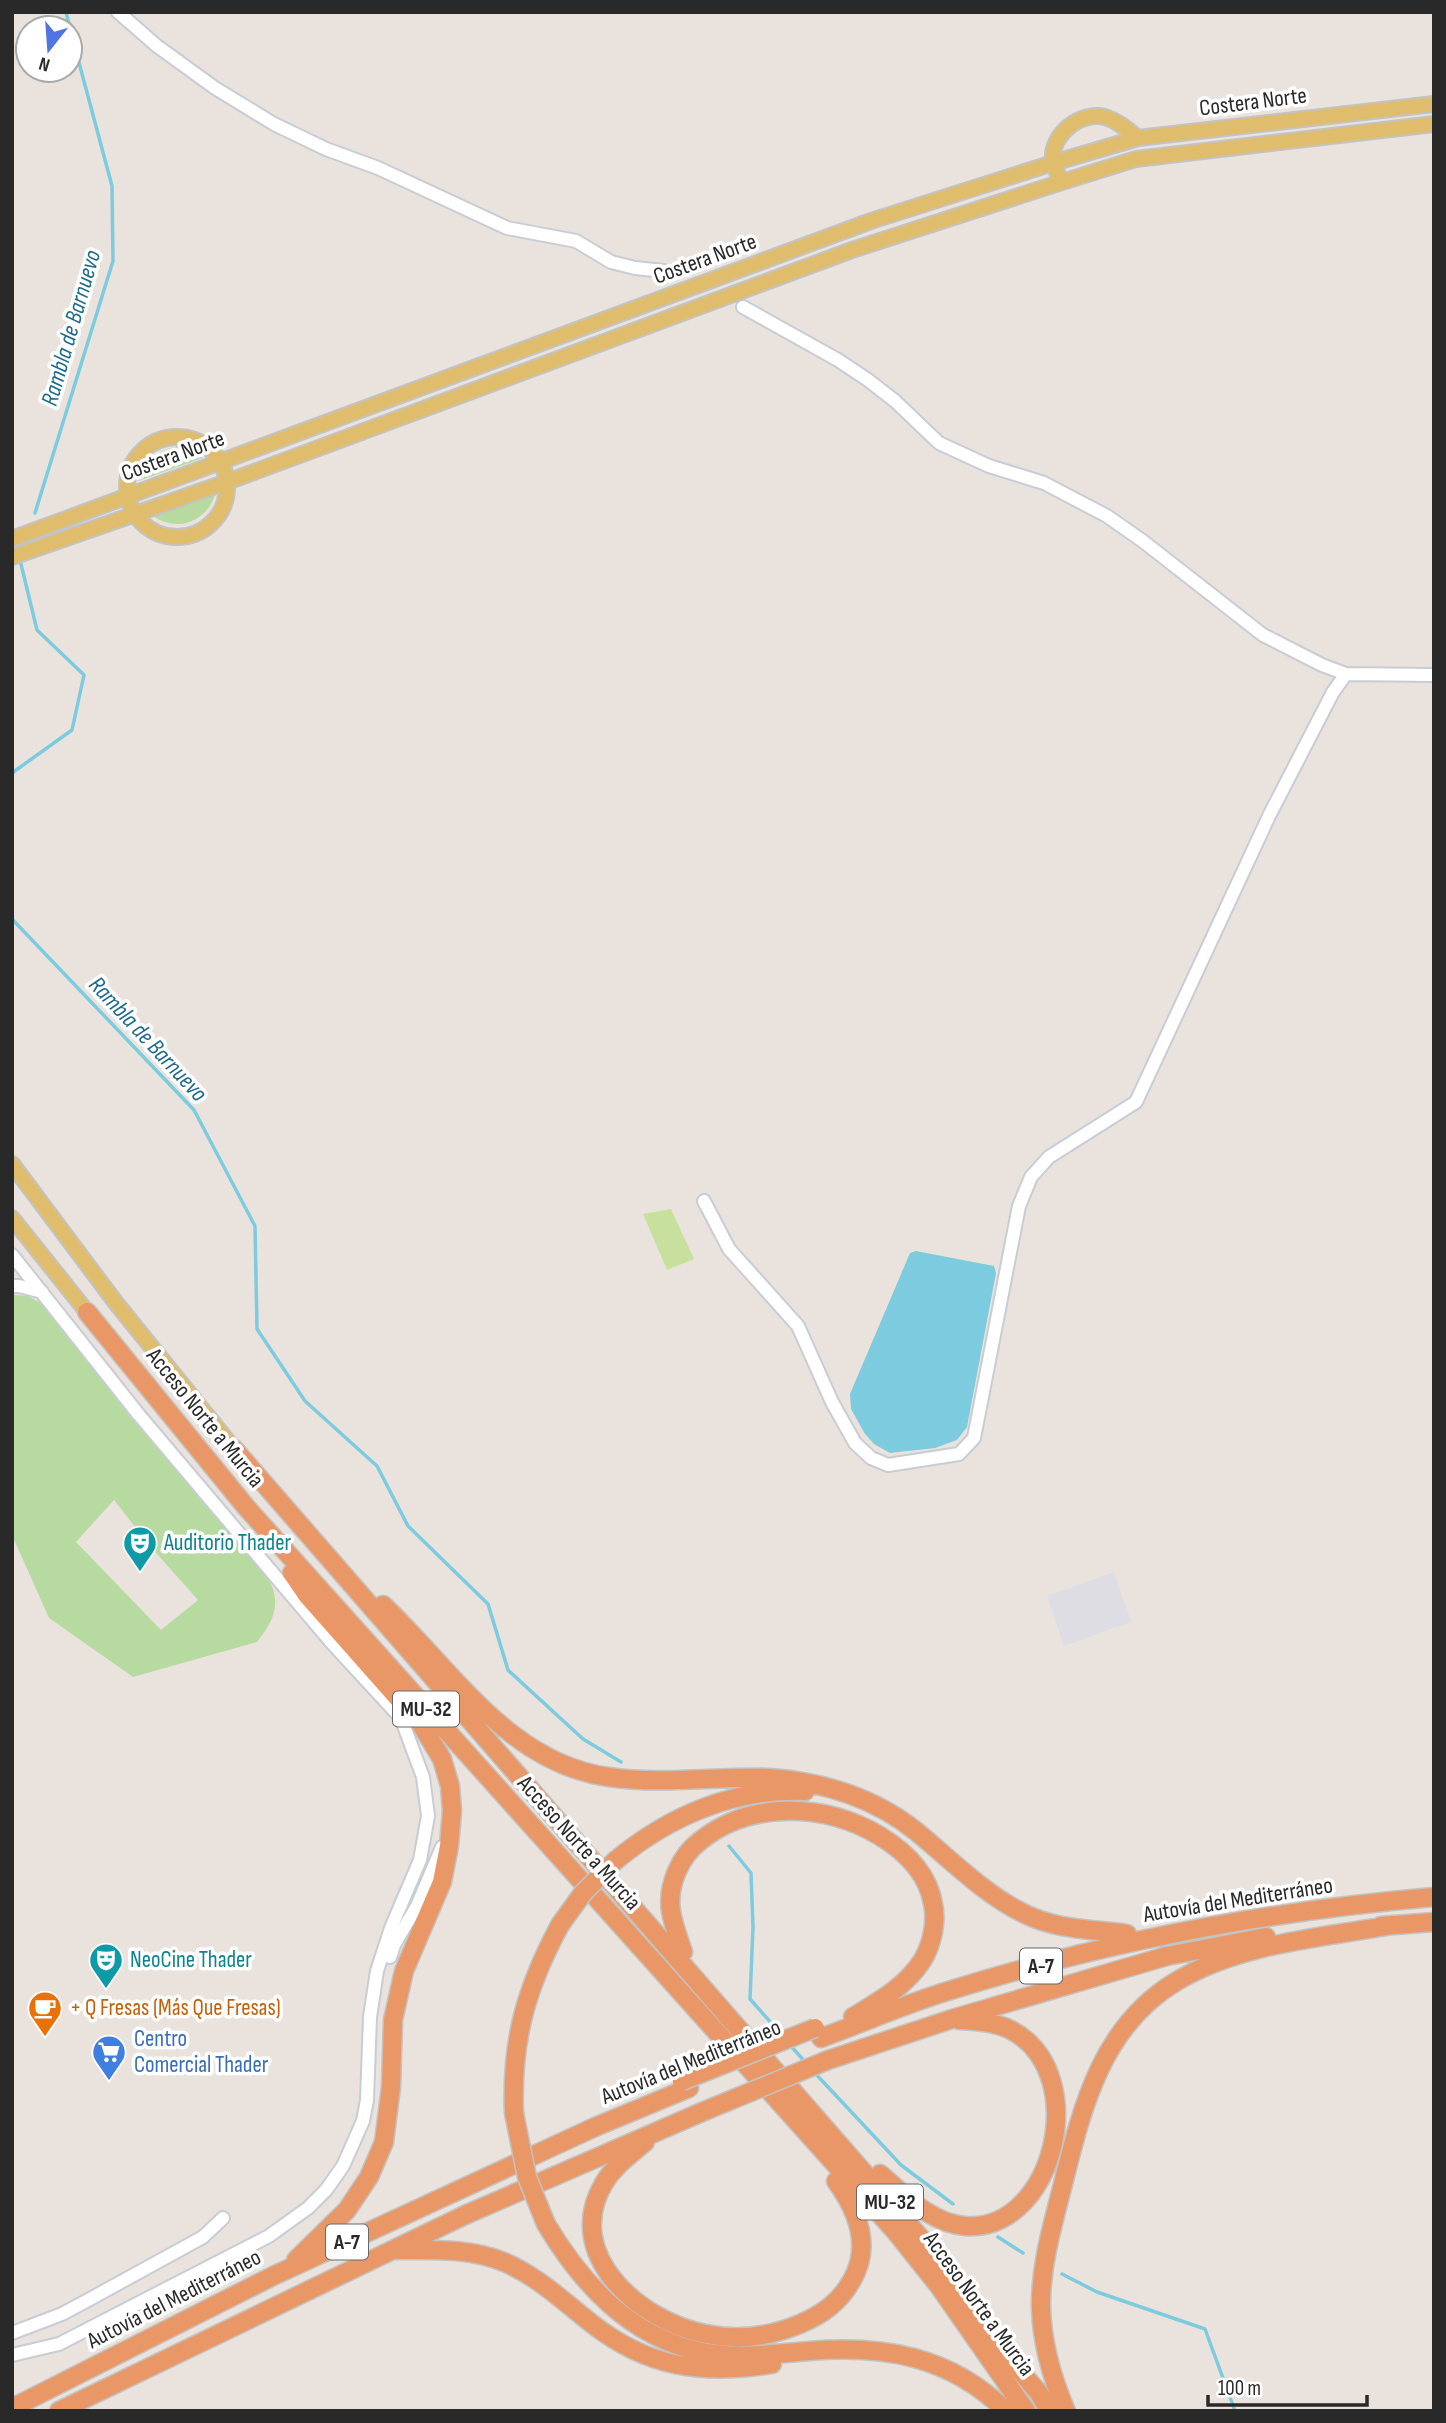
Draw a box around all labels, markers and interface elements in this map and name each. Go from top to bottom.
north arrow [14,14,84,84]
text: N [36,51,53,76]
street label: Costera Norte [1198,82,1308,122]
street label: Costera Norte [650,227,760,291]
water label: Rambla de Barnuevo [35,247,107,409]
street label: Costera Norte [118,424,228,488]
water label: Rambla de Barnuevo [83,970,214,1108]
street label: Acceso Norte a Murcia [140,1342,270,1493]
theatre icon: Auditorio Thader [121,1524,159,1573]
place label: Auditorio Thader [163,1529,291,1557]
road number: MU-32 [393,1692,459,1726]
street label: Acceso Norte a Murcia [511,1769,647,1916]
street label: Autovía del Mediterráneo [1140,1871,1335,1929]
theatre icon: NeoCine Thader [87,1941,125,1990]
place label: NeoCine Thader [130,1946,252,1974]
road number: A-7 [1020,1948,1062,1983]
cafe icon: + Q Fresas (Más Que Fresas) [26,1989,64,2038]
place label: + Q Fresas (Más Que Fresas) [70,1994,281,2022]
street label: Autovía del Mediterráneo [596,2013,785,2111]
place label: Centro Comercial Thader [134,2025,269,2079]
supermarket icon: Centro Comercial Thader [90,2033,128,2082]
road number: MU-32 [857,2184,923,2220]
road number: A-7 [326,2224,368,2260]
street label: Acceso Norte a Murcia [917,2226,1041,2382]
street label: Autovía del Mediterráneo [82,2243,266,2355]
scale bar [1208,2364,1367,2408]
text: 100 m [1218,2376,1261,2401]

